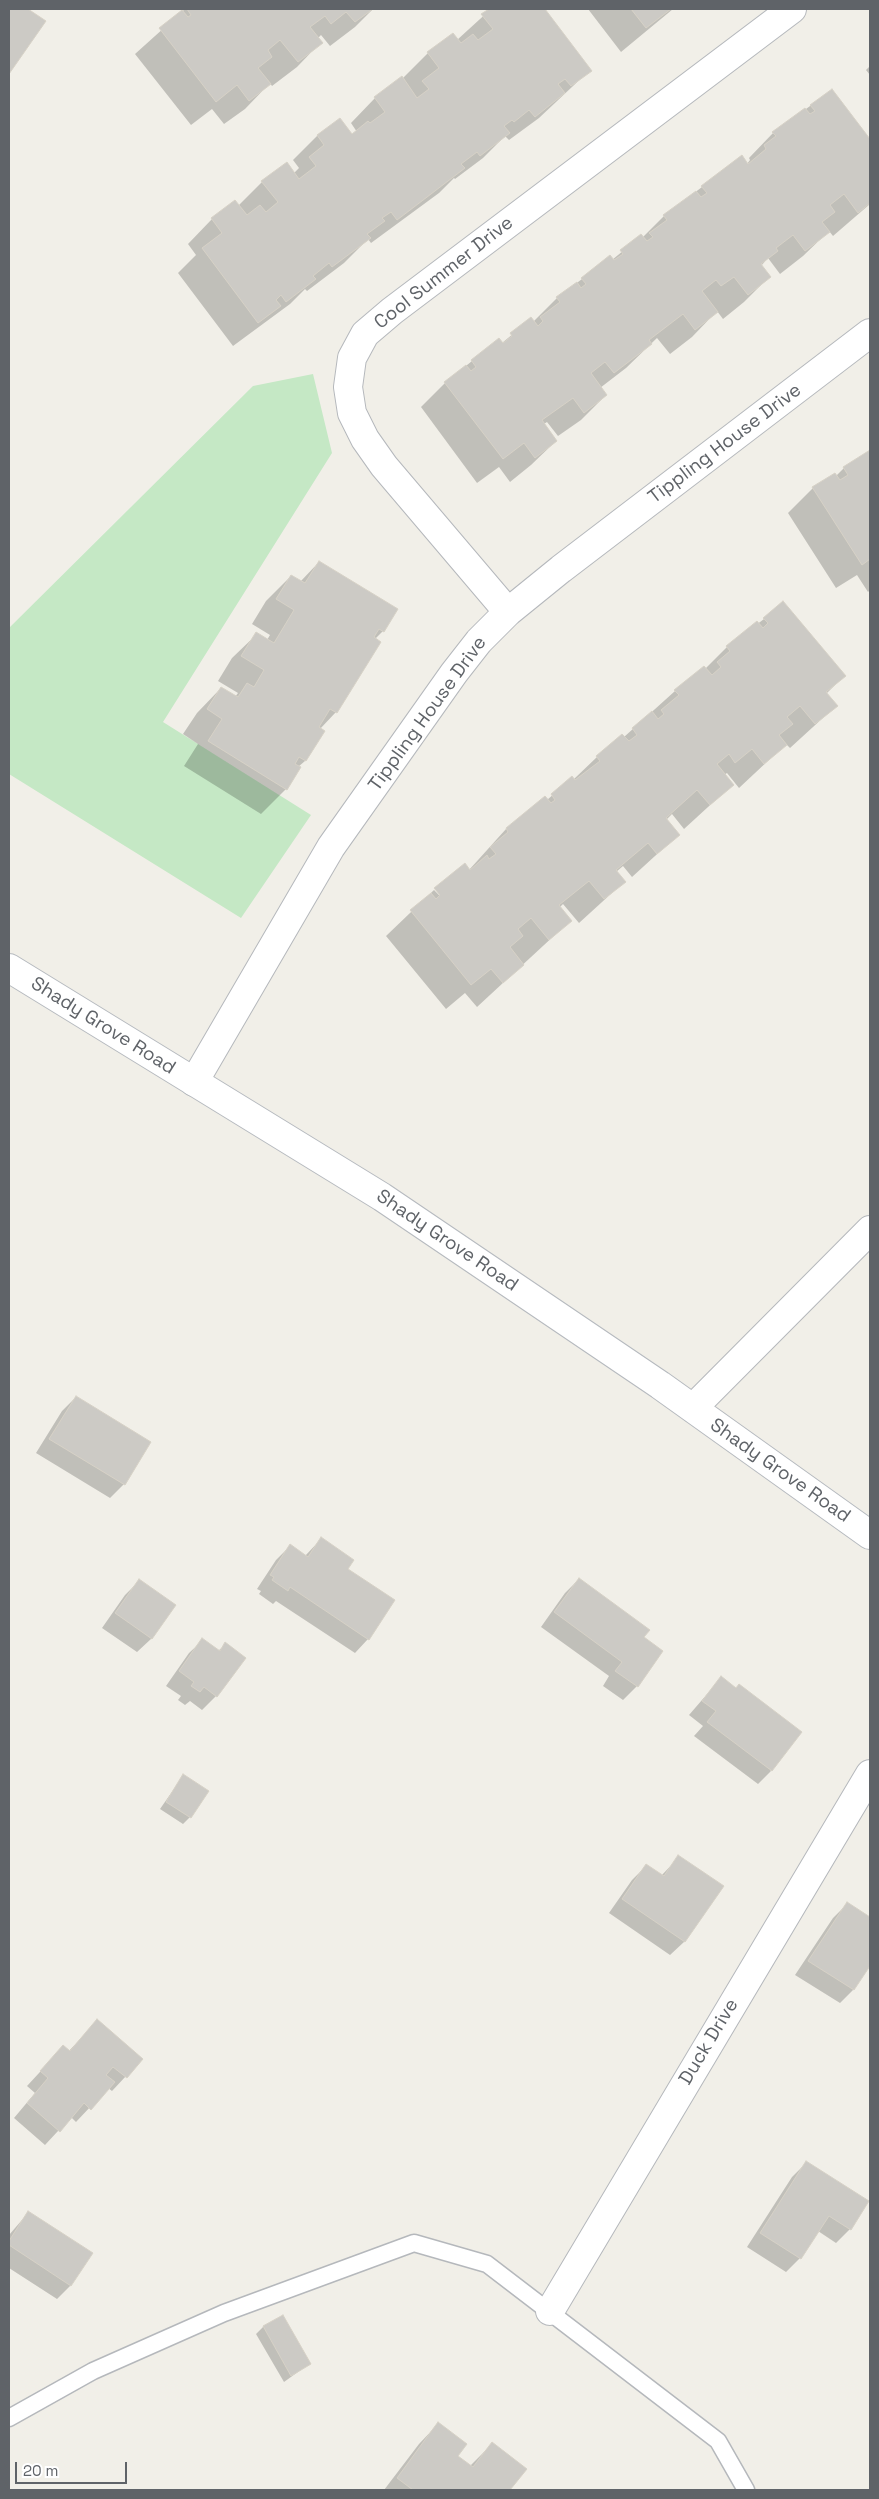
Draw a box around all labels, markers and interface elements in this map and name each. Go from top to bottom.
street label: Cool Summer Drive [370,212,518,334]
street label: Tippling House Drive [644,379,806,509]
street label: Tippling House Drive [364,632,492,796]
street label: Shady Grove Road [27,972,179,1080]
street label: Shady Grove Road [372,1185,522,1297]
street label: Shady Grove Road [705,1414,855,1528]
street label: Duck Drive [674,1995,744,2089]
scale bar [18,2452,130,2484]
text: 20 m [23,2461,58,2480]

